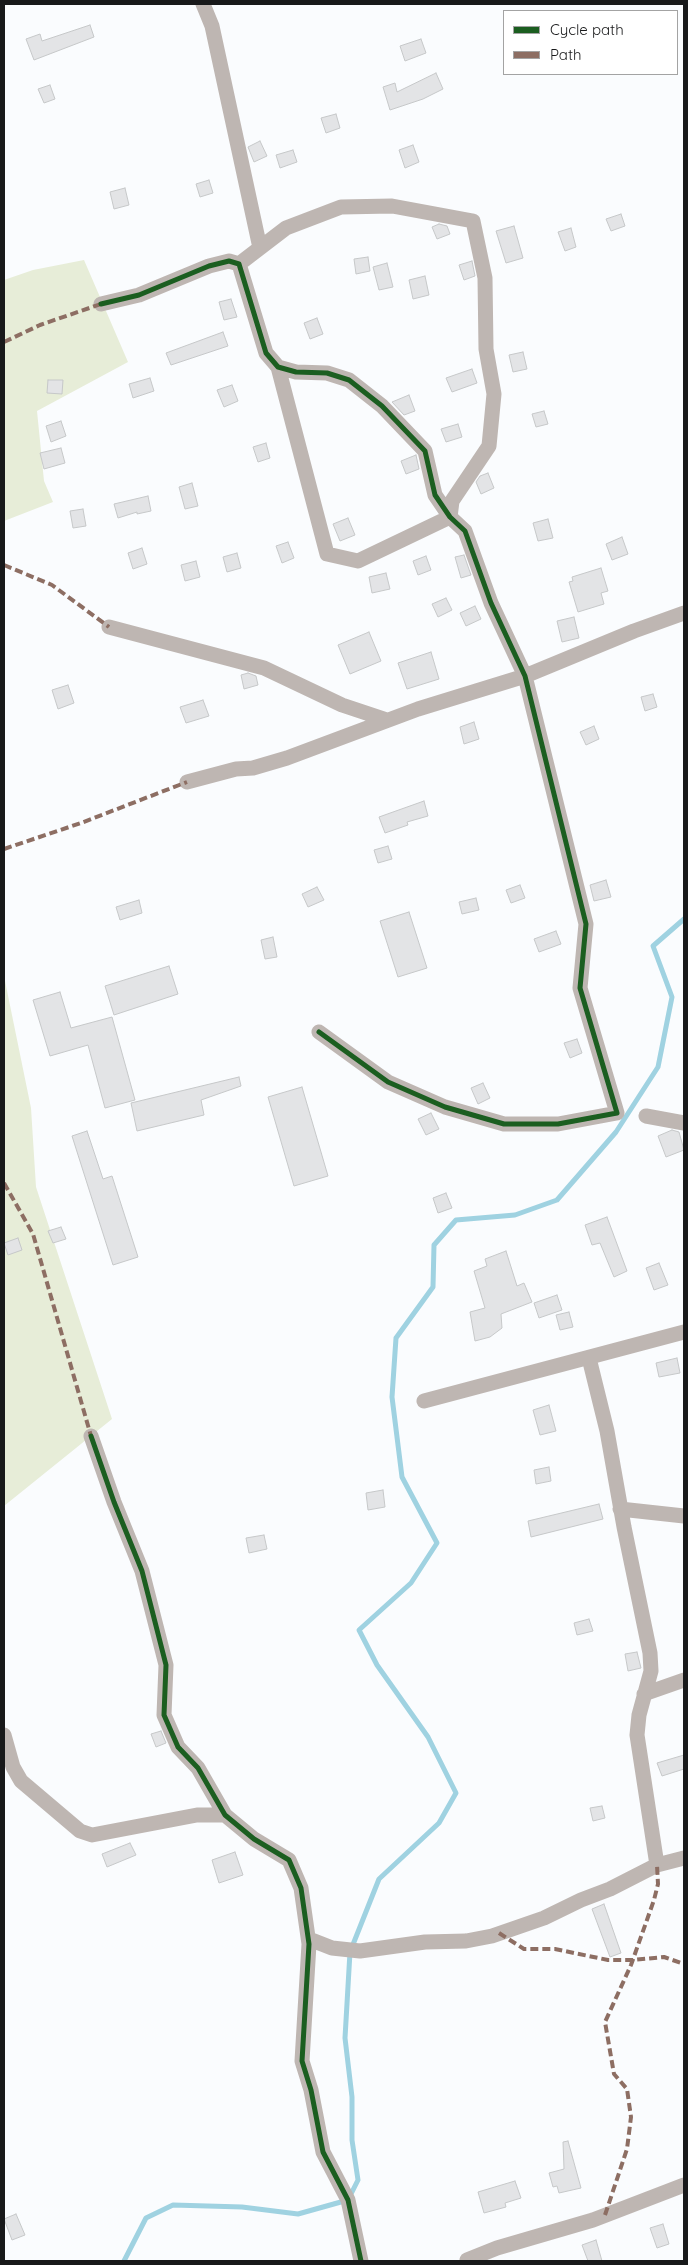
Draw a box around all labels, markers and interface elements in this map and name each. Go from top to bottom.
legend [503,10,678,75]
text: Cycle path [550,20,624,39]
text: Path [550,45,582,64]

